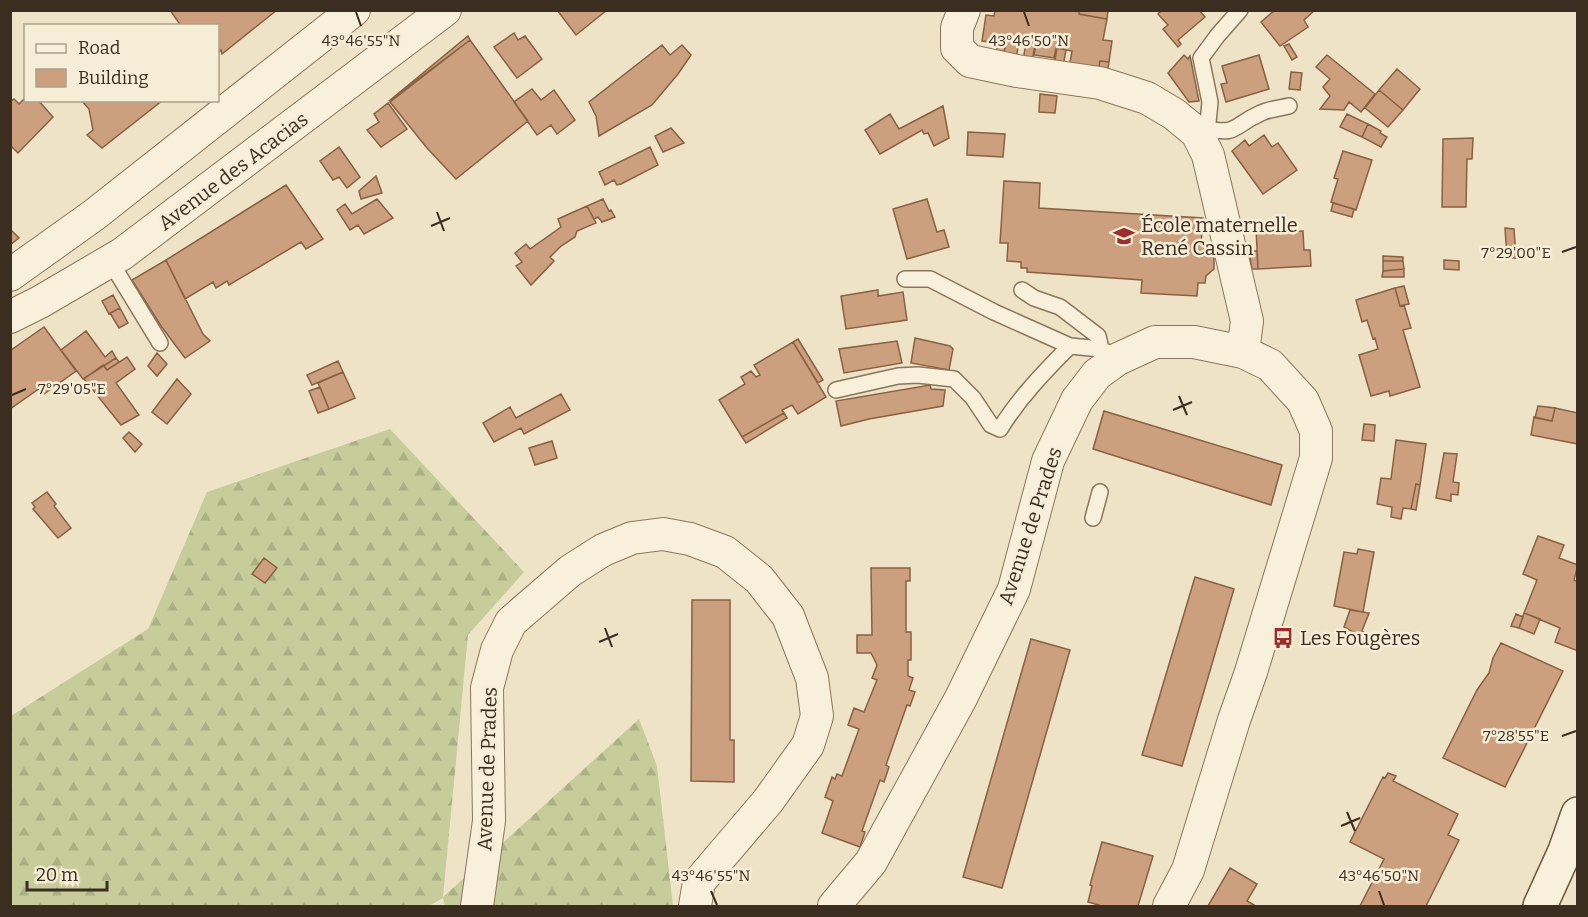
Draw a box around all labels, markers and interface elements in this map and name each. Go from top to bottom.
legend [24,24,219,102]
text: 43°46'55"N [322,32,400,50]
text: 43°46'50"N [989,32,1069,50]
text: Road [78,37,121,59]
text: Building [78,67,149,89]
street label: Avenue des Acacias [153,107,313,235]
place label: École maternelle René Cassin [1141,213,1298,260]
school or university icon: École maternelle René Cassin [1112,224,1136,248]
text: 7°29'00"E [1481,244,1551,262]
text: 7°29'05"E [38,380,106,398]
street label: Avenue de Prades [993,444,1067,608]
bus stop icon: Les Fougères [1271,626,1295,650]
place label: Les Fougères [1300,626,1420,650]
street label: Avenue de Prades [472,686,502,852]
text: 7°28'55"E [1483,727,1549,745]
scale bar [27,854,106,892]
text: 20 m [36,864,78,886]
text: 43°46'55"N [672,867,750,885]
text: 43°46'50"N [1339,867,1419,885]

